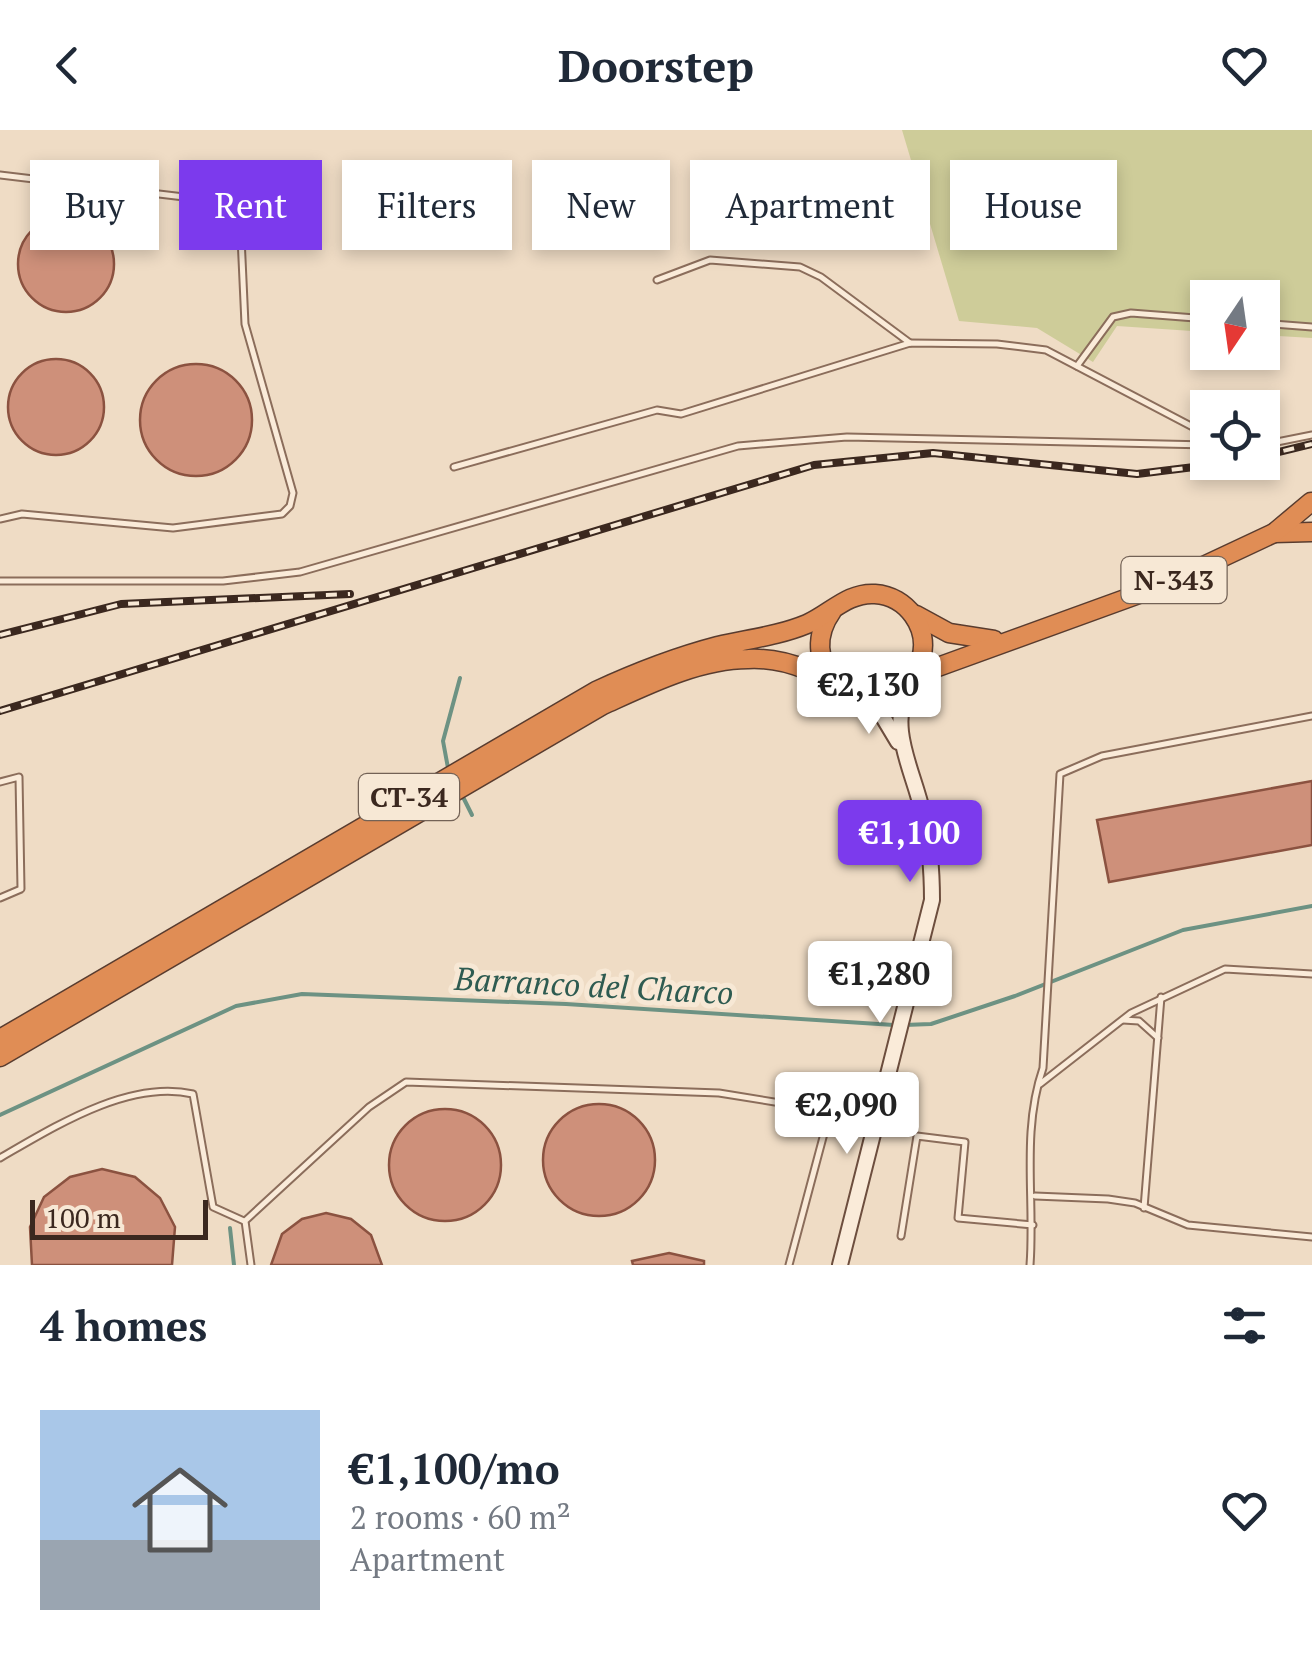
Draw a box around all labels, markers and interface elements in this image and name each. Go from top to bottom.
text: Doorstep [558,35,754,95]
icon: back [40,38,95,93]
icon: heart [1217,38,1272,93]
chip: Buy [30,160,159,250]
chip: Rent [179,160,322,250]
chip: Filters [342,160,512,250]
chip: New [532,160,670,250]
chip: Apartment [690,160,930,250]
chip: House [950,160,1117,250]
north arrow [1190,280,1280,370]
map controls [1190,280,1280,480]
button: locate [1190,390,1280,480]
road number: N-343 [1122,557,1226,603]
pin: €2,130 [788,652,950,737]
text: €2,130 [819,663,919,705]
road number: CT-34 [359,774,459,820]
pin: €1,100 [829,800,991,885]
text: €1,100 [860,811,960,853]
pin: €1,280 [799,941,961,1026]
text: €1,280 [830,952,930,994]
water label: Barranco del Charco [453,957,734,1013]
pin: €2,090 [766,1072,928,1157]
text: €2,090 [797,1083,897,1125]
scale bar [30,1195,208,1240]
text: 100 m [45,1199,121,1236]
text: 4 homes [40,1297,207,1353]
icon: filters [1217,1298,1272,1353]
text: €1,100/mo [350,1440,560,1496]
icon: home [120,1450,240,1570]
icon: heart [1217,1483,1272,1538]
text: 2 rooms · 60 m² [350,1496,571,1538]
text: Apartment [350,1538,505,1580]

